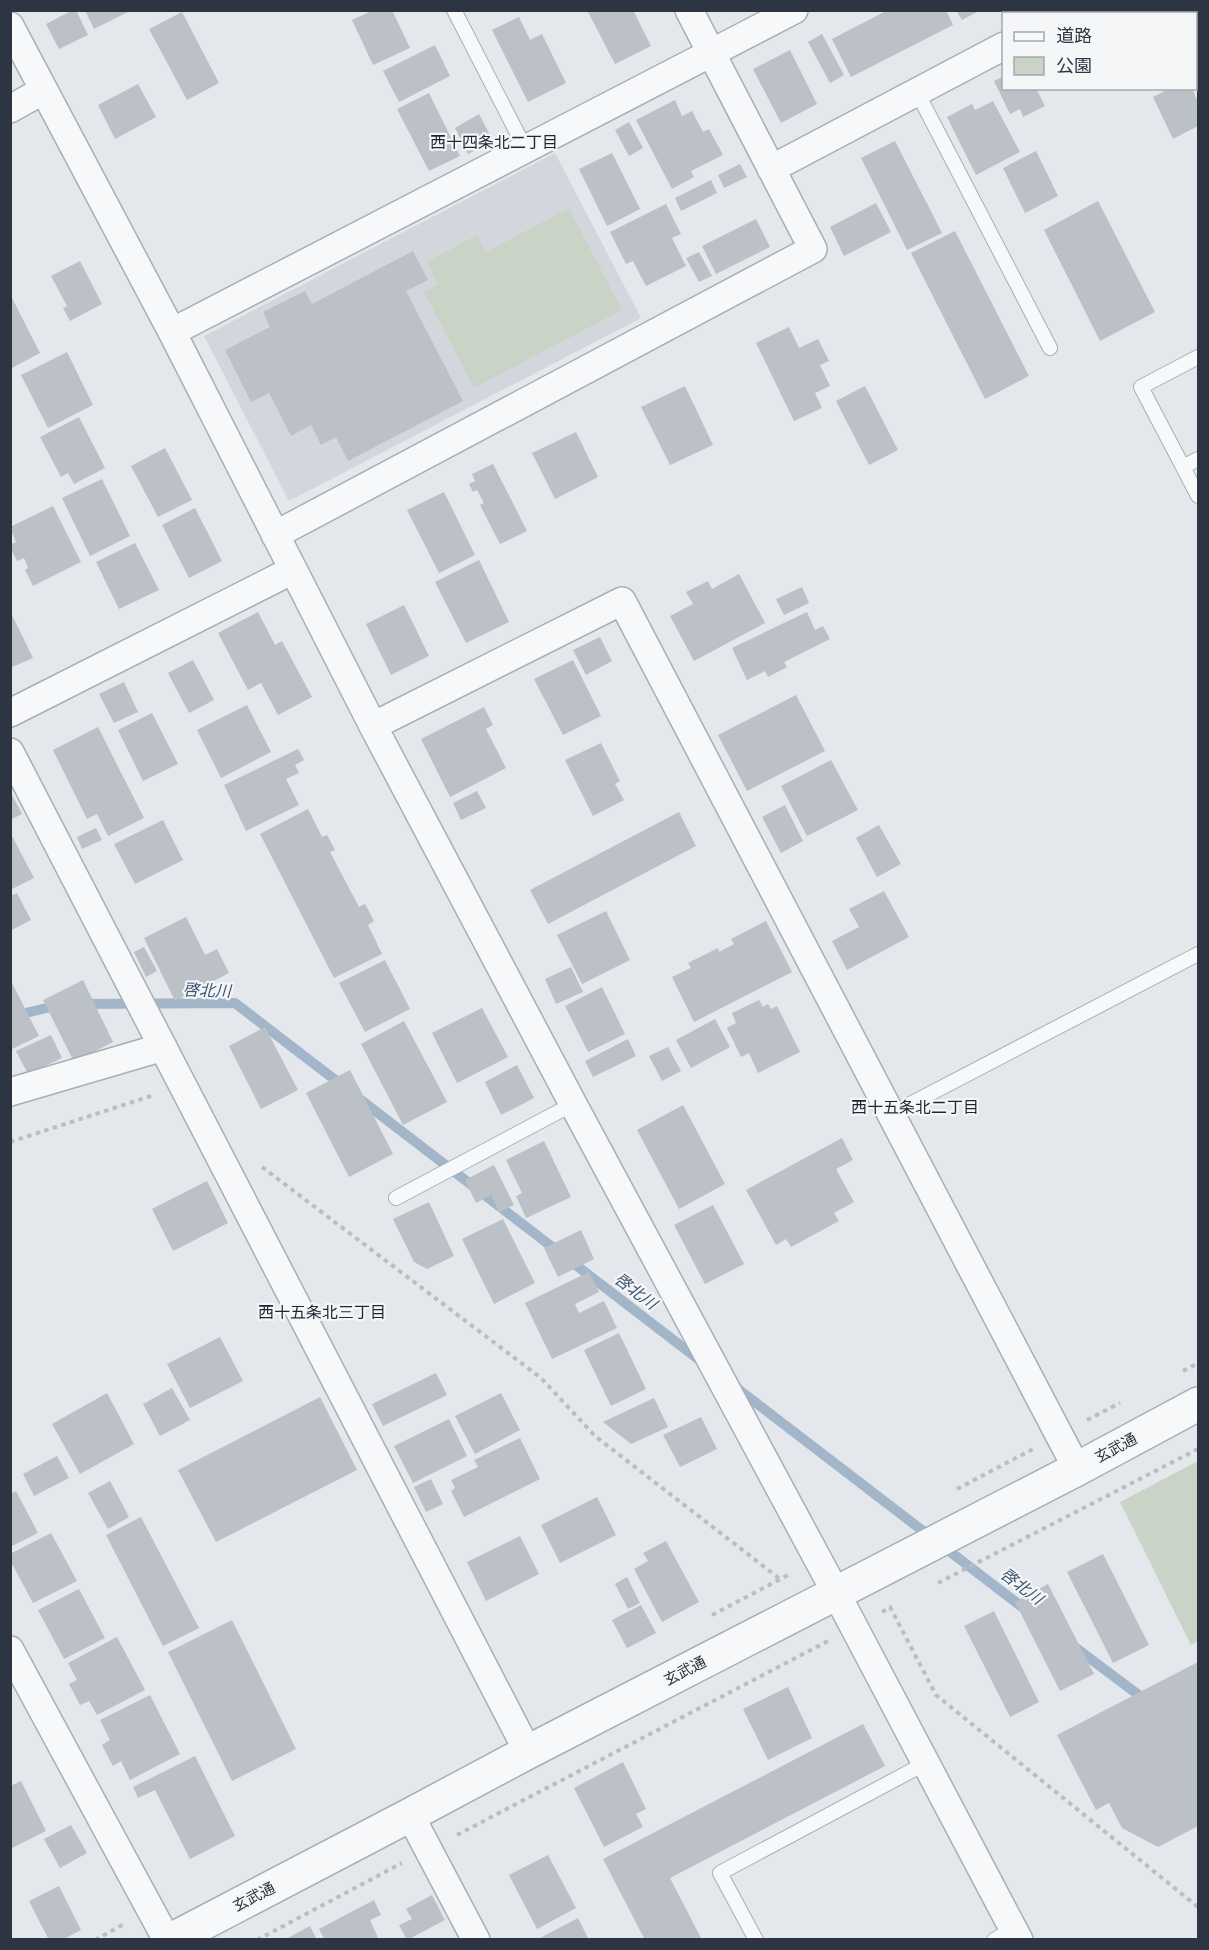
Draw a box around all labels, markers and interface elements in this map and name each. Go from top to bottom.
legend [1002,12,1197,90]
text: 道路 [1056,26,1092,46]
text: 公園 [1056,56,1092,76]
district label: 西十四条北二丁目 [430,134,558,151]
water label: 啓北川 [183,981,233,1000]
district label: 西十五条北二丁目 [851,1099,979,1116]
water label: 啓北川 [611,1270,662,1314]
district label: 西十五条北三丁目 [258,1304,386,1321]
street label: 玄武通 [1092,1429,1140,1466]
water label: 啓北川 [997,1565,1048,1609]
street label: 玄武通 [661,1653,709,1688]
street label: 玄武通 [230,1879,278,1914]

